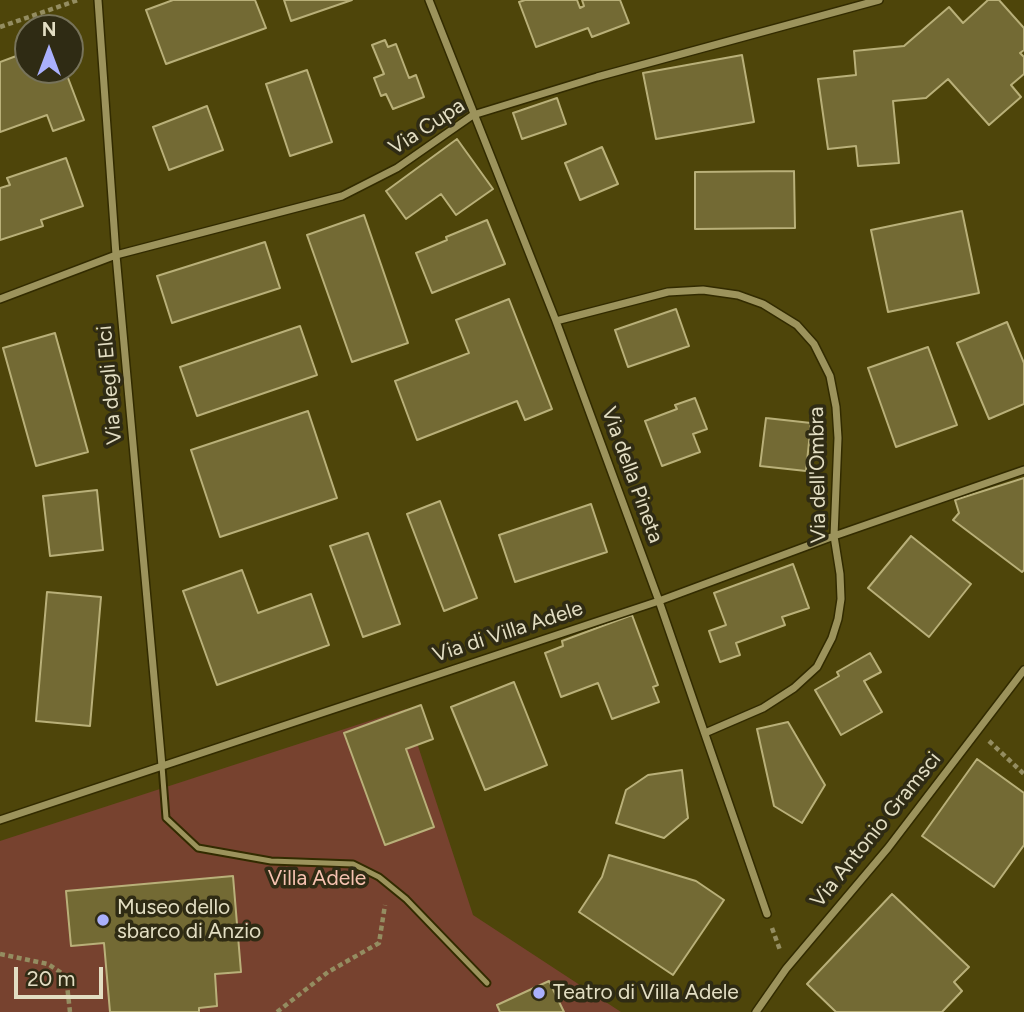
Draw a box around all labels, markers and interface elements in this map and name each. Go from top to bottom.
north arrow [14,14,84,84]
text: N [42,18,56,41]
street label: Via Cupa [384,93,470,161]
street label: Via degli Elci [92,324,128,446]
street label: Via della Pineta [596,403,668,547]
street label: Via dell'Ombra [804,406,832,544]
street label: Via di Villa Adele [430,596,586,668]
street label: Via Antonio Gramsci [805,747,947,913]
park label: Villa Adele [268,866,366,892]
place label: Museo dello sbarco di Anzio [117,895,261,945]
marker: Museo dello sbarco di Anzio [95,912,111,928]
scale bar [18,953,107,997]
text: 20 m [27,966,75,991]
place label: Teatro di Villa Adele [553,980,739,1006]
marker: Teatro di Villa Adele [531,985,547,1001]

